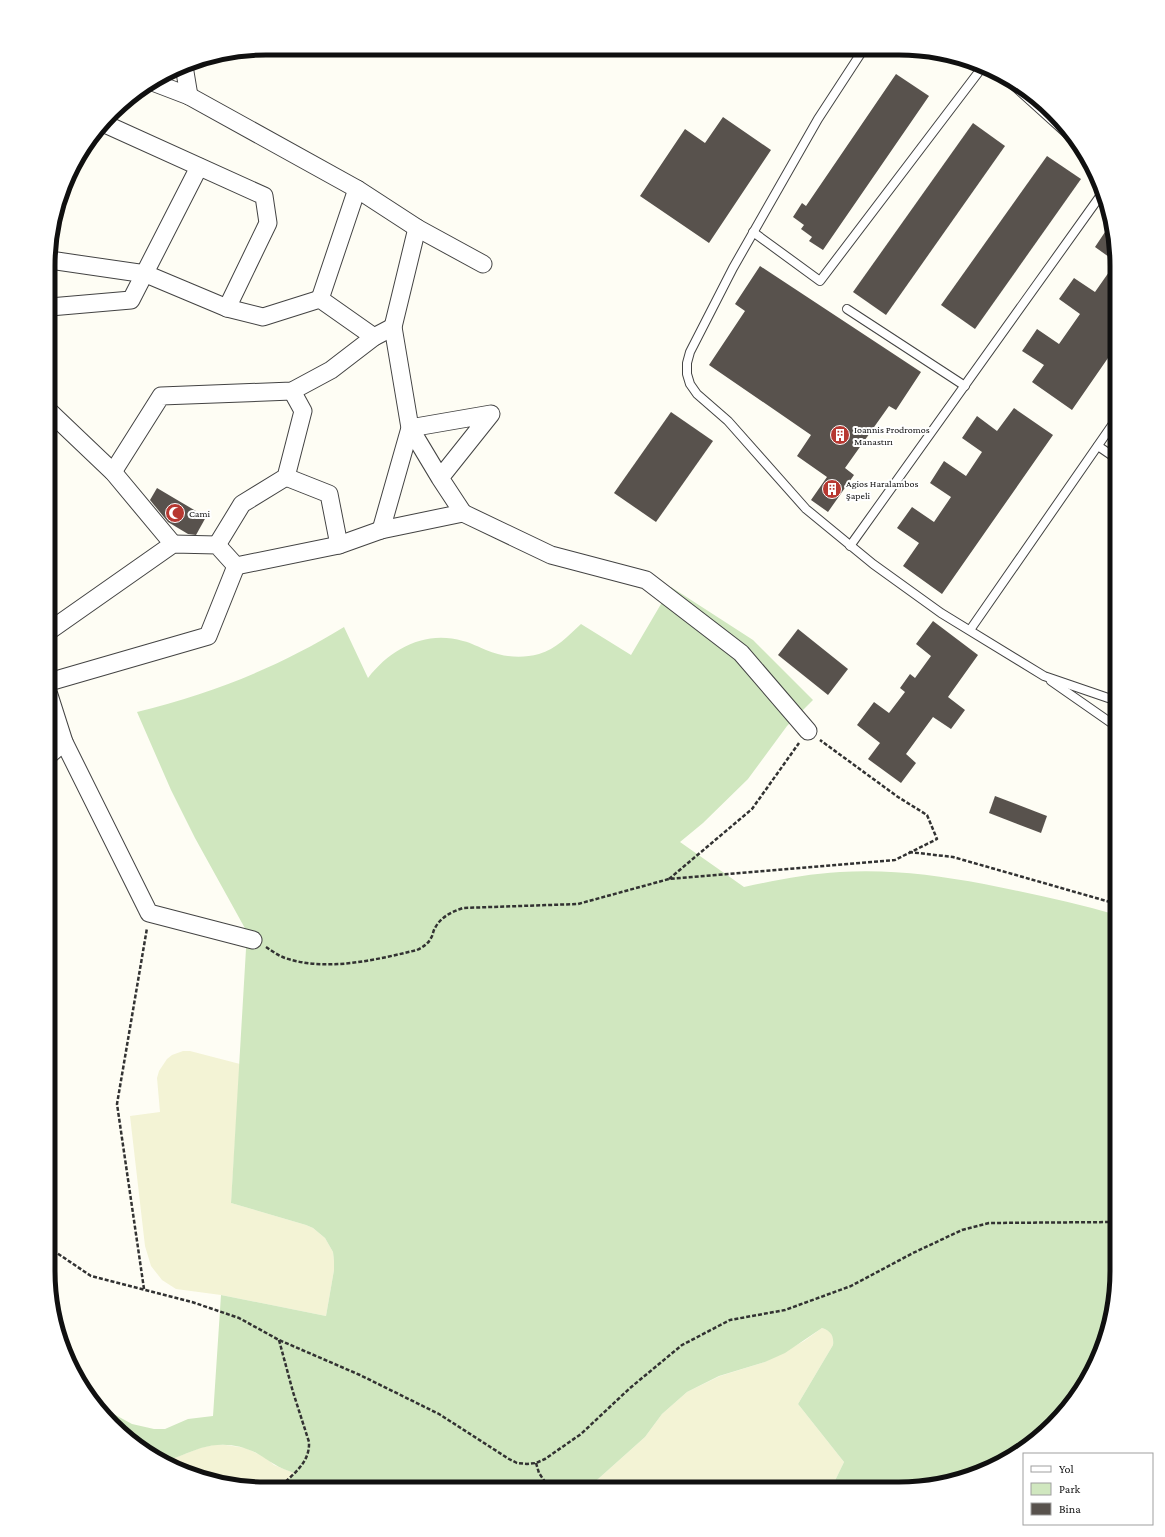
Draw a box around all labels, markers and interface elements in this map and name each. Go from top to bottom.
building icon: Ioannis Prodromos Manastırı [829,424,851,446]
place label: Ioannis Prodromos Manastırı [854,424,930,447]
building icon: Agios Haralambos Şapeli [821,478,843,500]
place label: Agios Haralambos Şapeli [846,478,918,501]
mosque icon: Cami [164,502,186,524]
place label: Cami [189,508,211,519]
legend [1023,1453,1153,1525]
text: Yol [1059,1462,1074,1476]
text: Park [1059,1482,1081,1496]
text: Bina [1059,1502,1081,1516]

